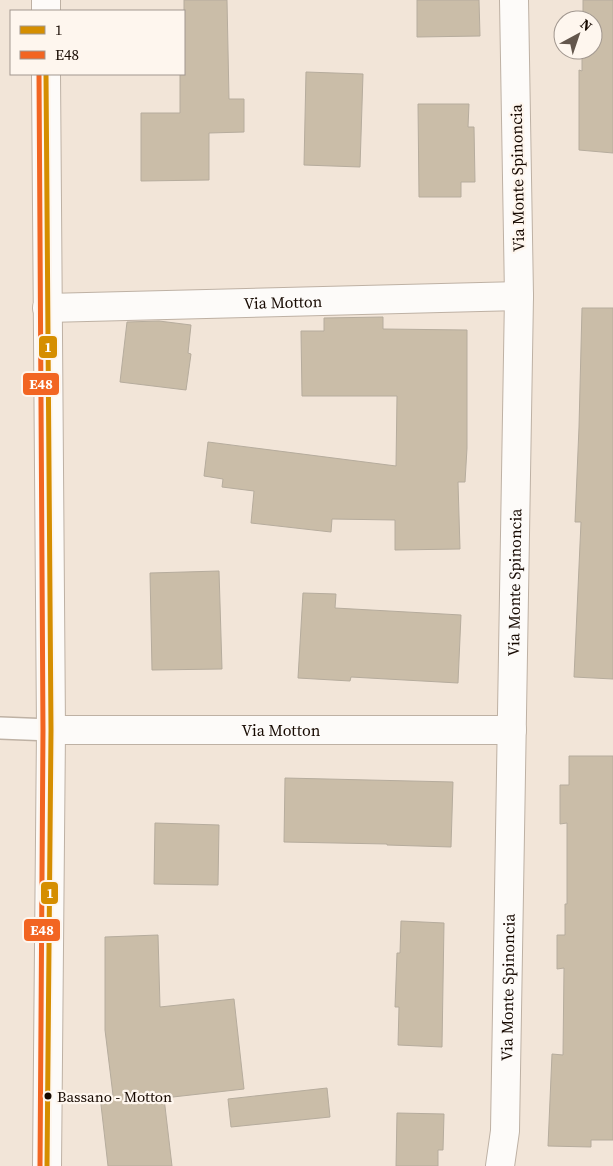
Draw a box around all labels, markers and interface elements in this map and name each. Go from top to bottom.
legend [10,10,185,75]
north arrow [553,10,603,60]
text: N [576,14,597,36]
text: 1 [55,19,63,40]
text: E48 [55,44,79,65]
street label: Via Monte Spinoncia [505,103,529,252]
street label: Via Motton [243,290,323,314]
line badge: 1 [38,335,58,359]
text: 1 [44,337,52,357]
line badge: E48 [22,372,60,396]
text: E48 [29,374,53,394]
street label: Via Monte Spinoncia [502,508,526,656]
street label: Via Motton [242,719,321,741]
line badge: 1 [40,881,59,905]
text: 1 [46,883,54,903]
street label: Via Monte Spinoncia [495,912,520,1061]
line badge: E48 [23,918,61,942]
text: E48 [30,920,54,940]
place label: Bassano - Motton [57,1086,172,1107]
marker: Bassano - Motton [43,1091,53,1101]

